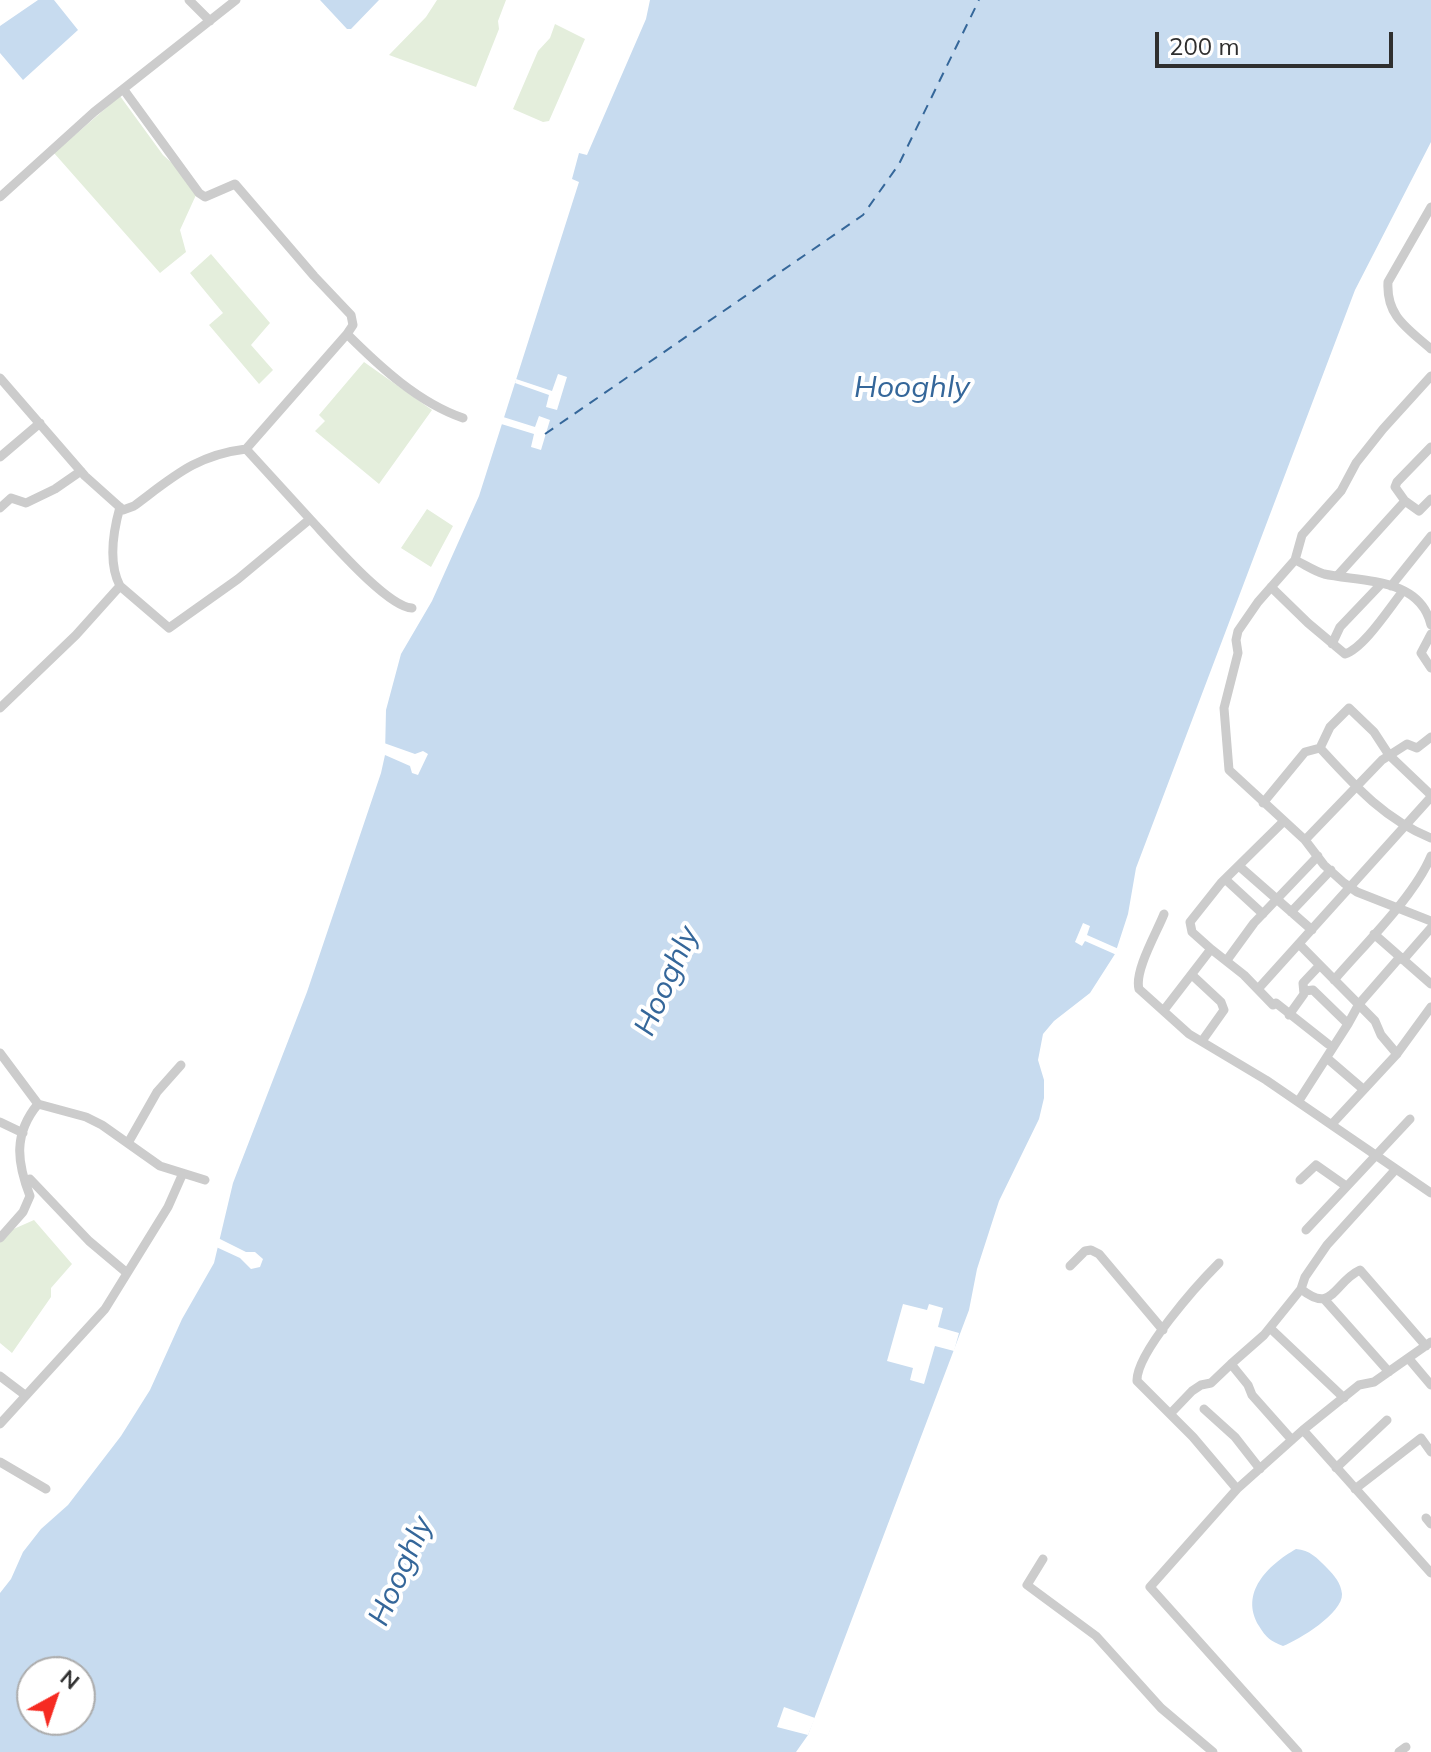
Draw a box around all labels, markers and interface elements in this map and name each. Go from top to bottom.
scale bar [1159,16,1397,66]
text: 200 m [1169,31,1240,61]
water label: Hooghly [854,370,970,406]
water label: Hooghly [627,921,707,1041]
water label: Hooghly [361,1511,441,1631]
north arrow [16,1656,96,1736]
text: N [55,1663,86,1695]

